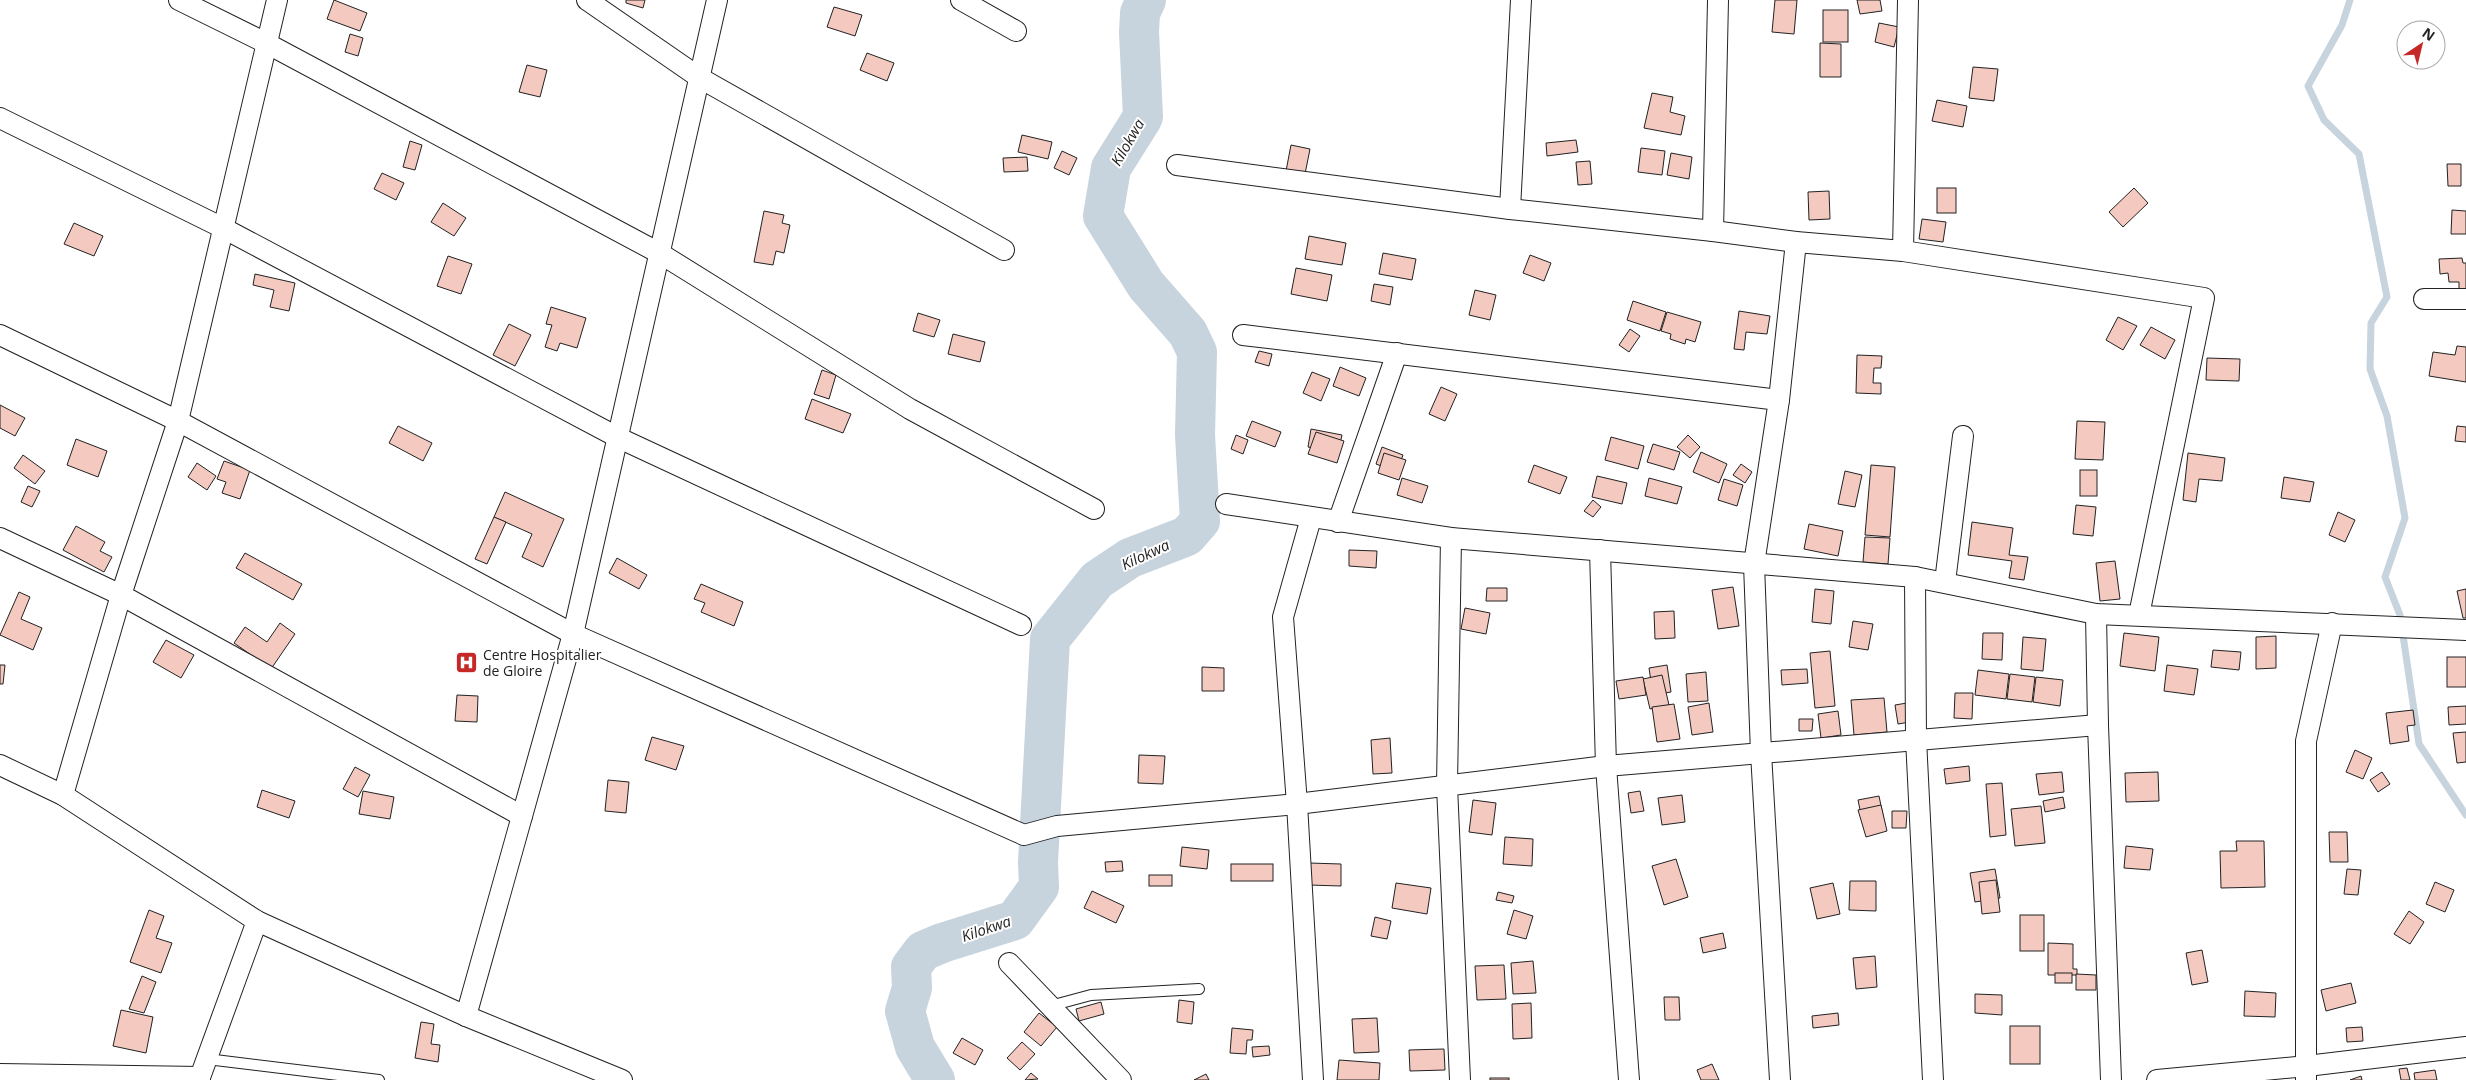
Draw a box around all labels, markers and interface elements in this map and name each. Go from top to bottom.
north arrow [2396,20,2446,70]
text: N [2419,23,2439,45]
water label: Kilokwa [1106,114,1149,169]
water label: Kilokwa [1118,534,1173,574]
place label: Centre Hospitalier de Gloire [483,645,602,680]
hospital icon: Centre Hospitalier de Gloire [455,650,479,674]
water label: Kilokwa [959,910,1014,946]

